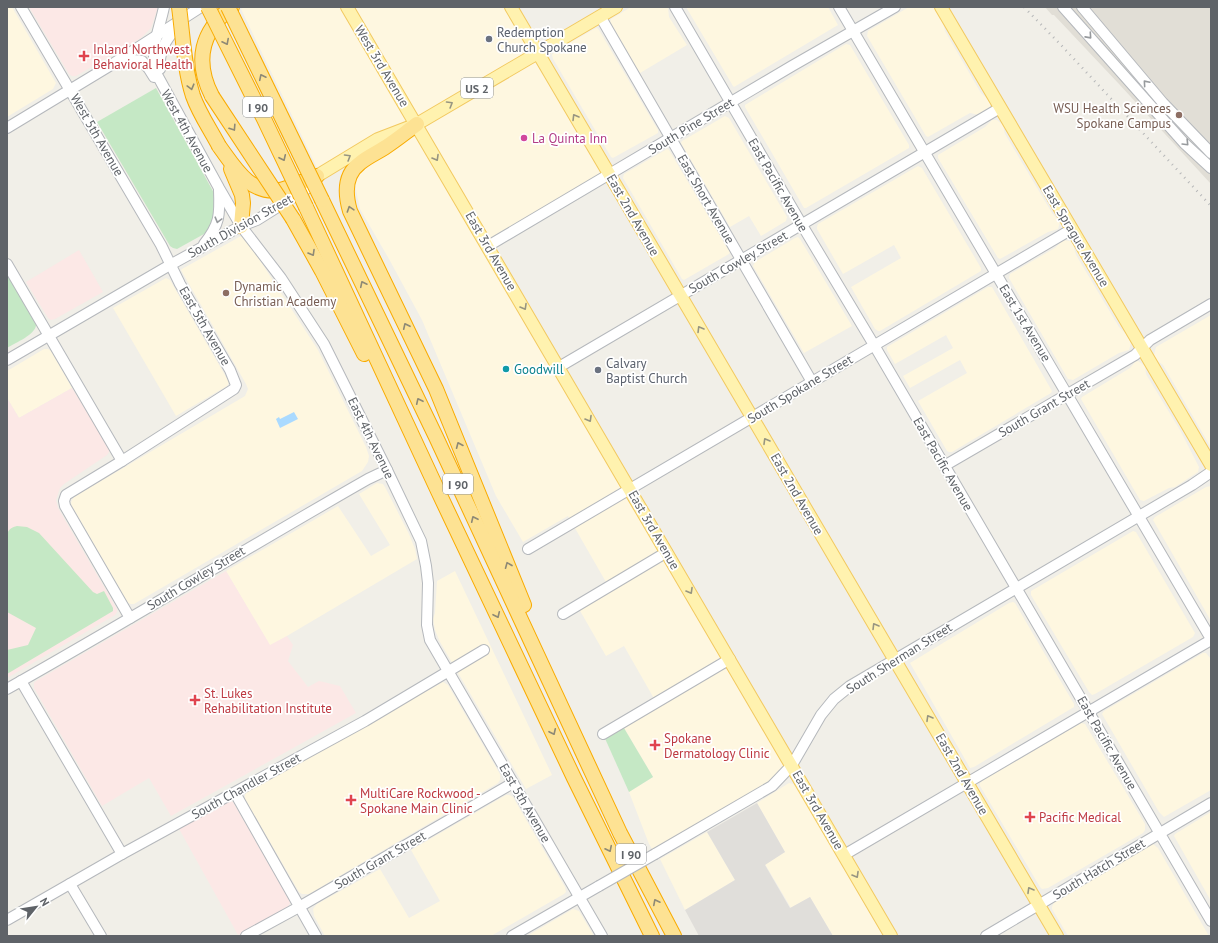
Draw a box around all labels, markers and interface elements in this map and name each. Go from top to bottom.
street label: West 3rd Avenue [351,22,413,110]
place label: Redemption Church Spokane [497,24,587,56]
one-way arrow [1085,31,1092,39]
marker: Redemption Church Spokane [484,34,494,44]
one-way arrow [221,37,228,45]
place label: Inland Northwest Behavioral Health [93,41,193,73]
marker: Inland Northwest Behavioral Health [78,50,90,62]
one-way arrow [260,73,267,81]
road number: US 2 [461,78,493,98]
one-way arrow [1144,81,1151,88]
one-way arrow [186,83,195,90]
street label: West 4th Avenue [157,86,217,176]
street label: West 5th Avenue [67,91,127,179]
street label: South Pine Street [645,93,737,158]
road number: I 90 [243,97,273,117]
place label: WSU Health Sciences Spokane Campus [1053,100,1171,132]
one-way arrow [446,102,453,109]
marker: WSU Health Sciences Spokane Campus [1174,110,1184,120]
one-way arrow [573,114,580,121]
one-way arrow [229,124,236,131]
place label: La Quinta Inn [532,130,607,147]
marker: La Quinta Inn [519,133,529,143]
street label: East Pacific Avenue [744,135,812,235]
one-way arrow [1181,138,1188,146]
street label: East Short Avenue [673,151,739,247]
one-way arrow [278,154,286,162]
one-way arrow [432,154,439,161]
one-way arrow [343,155,351,162]
street label: East 2nd Avenue [603,171,663,259]
street label: East Sprague Avenue [1039,182,1113,290]
street label: South Division Street [185,190,296,262]
one-way arrow [346,206,355,213]
street label: East 3rd Avenue [461,208,521,294]
one-way arrow [214,216,223,223]
street label: South Cowley Street [685,226,791,297]
one-way arrow [308,249,315,256]
place label: Dynamic Christian Academy [234,278,336,310]
one-way arrow [360,281,368,288]
street label: East 1st Avenue [995,281,1055,365]
street label: East 5th Avenue [175,283,235,369]
marker: Dynamic Christian Academy [221,288,231,298]
one-way arrow [519,303,526,310]
one-way arrow [403,323,411,331]
one-way arrow [698,326,705,333]
street label: South Spokane Street [744,351,856,427]
place label: Calvary Baptist Church [606,355,687,387]
place label: Goodwill [514,361,564,378]
marker: Goodwill [501,364,511,374]
marker: Calvary Baptist Church [593,365,603,375]
street label: South Grant Street [995,375,1093,441]
street label: East 4th Avenue [344,394,398,482]
one-way arrow [416,398,424,406]
street label: East Pacific Avenue [909,414,977,514]
one-way arrow [585,415,592,422]
one-way arrow [763,438,771,445]
one-way arrow [456,442,464,449]
street label: East 2nd Avenue [767,450,827,538]
road number: I 90 [443,474,473,494]
street label: East 3rd Avenue [624,487,684,573]
one-way arrow [471,516,479,523]
street label: South Cowley Street [144,542,249,614]
one-way arrow [504,562,512,569]
one-way arrow [686,587,693,594]
one-way arrow [492,610,500,618]
street label: South Sherman Street [843,618,956,697]
one-way arrow [872,623,879,630]
place label: St. Lukes Rehabilitation Institute [204,685,332,717]
street label: East Pacific Avenue [1073,693,1141,793]
marker: St. Lukes Rehabilitation Institute [189,694,201,706]
one-way arrow [926,715,933,722]
one-way arrow [548,728,556,736]
place label: Spokane Dermatology Clinic [664,730,770,762]
street label: East 2nd Avenue [932,730,992,818]
marker: Spokane Dermatology Clinic [649,739,661,751]
street label: South Chandler Street [188,749,304,823]
street label: East 5th Avenue [495,760,555,846]
street label: East 3rd Avenue [788,767,848,853]
place label: MultiCare Rockwood - Spokane Main Clinic [360,785,481,817]
marker: MultiCare Rockwood - Spokane Main Clinic [345,794,357,806]
place label: Pacific Medical [1039,809,1121,826]
marker: Pacific Medical [1024,811,1036,823]
street label: South Grant Street [331,827,429,893]
street label: South Hatch Street [1050,834,1149,903]
road number: I 90 [616,844,646,864]
one-way arrow [604,845,612,853]
one-way arrow [851,871,858,878]
north arrow [16,887,56,927]
one-way arrow [1028,887,1035,894]
text: N [37,895,53,909]
one-way arrow [653,899,660,906]

